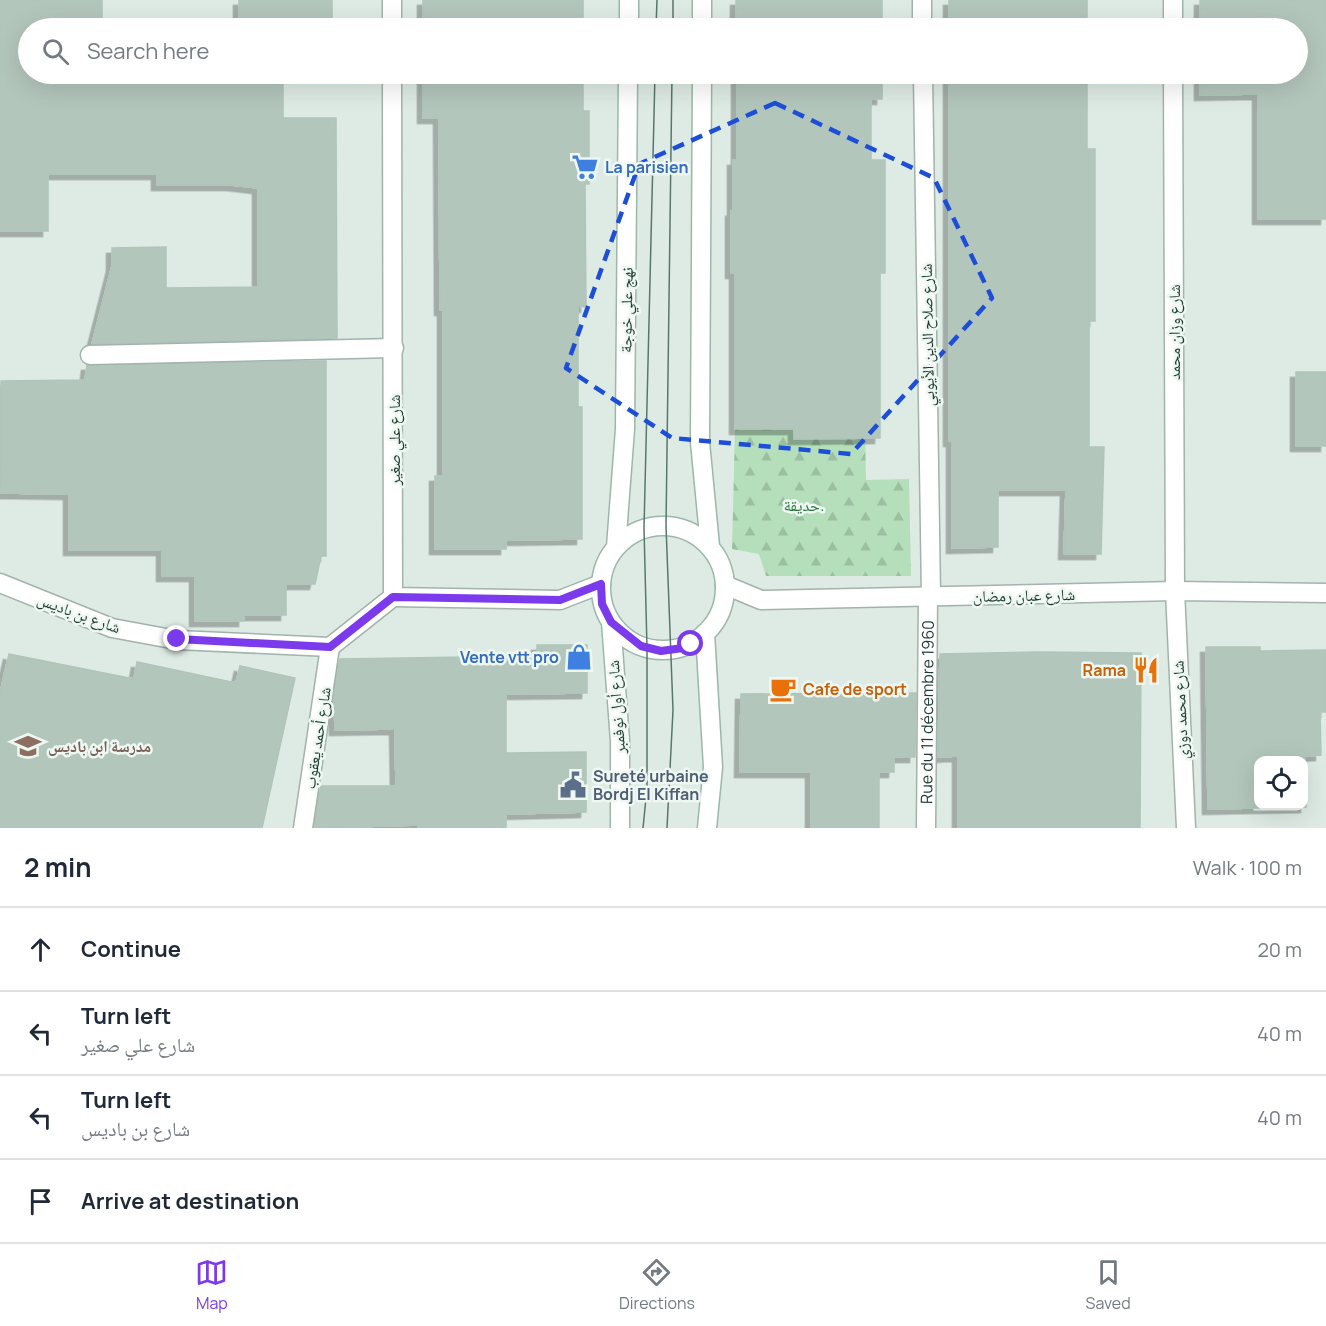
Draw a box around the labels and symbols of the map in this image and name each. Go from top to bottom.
supermarket icon: La parisien [570,152,600,182]
place label: La parisien [605,156,688,178]
street label: شارع صلاح الدين الأيوبي [915,263,941,406]
street label: نهج علي خوجة [614,267,640,353]
street label: شارع وزان محمد [1163,284,1185,380]
street label: شارع علي صغير [383,394,407,487]
park label: حديقة. [784,494,824,516]
street label: شارع عبان رمضان [973,583,1075,607]
street label: شارع بن باديس [34,588,124,638]
street label: Rue du 11 décembre 1960 [915,620,939,804]
route end [163,625,189,651]
route start [677,630,703,656]
shop icon: Vente vtt pro [564,642,594,672]
place label: Vente vtt pro [460,646,559,668]
restaurant icon: Rama [1131,655,1161,685]
street label: شارع أول نوفمبر [602,659,630,756]
place label: Rama [1083,659,1126,681]
street label: شارع محمد دوزي [1166,660,1196,760]
cafe icon: Cafe de sport [768,674,798,704]
place label: Cafe de sport [803,678,907,700]
street label: شارع أحمد يعقوب [298,685,336,791]
school or university icon: مدرسة ابن باديس [13,731,43,761]
place label: مدرسة ابن باديس [48,735,151,757]
place label: Sureté urbaine Bordj El Kiffan [593,765,709,805]
public building icon: Sureté urbaine Bordj El Kiffan [558,770,588,800]

